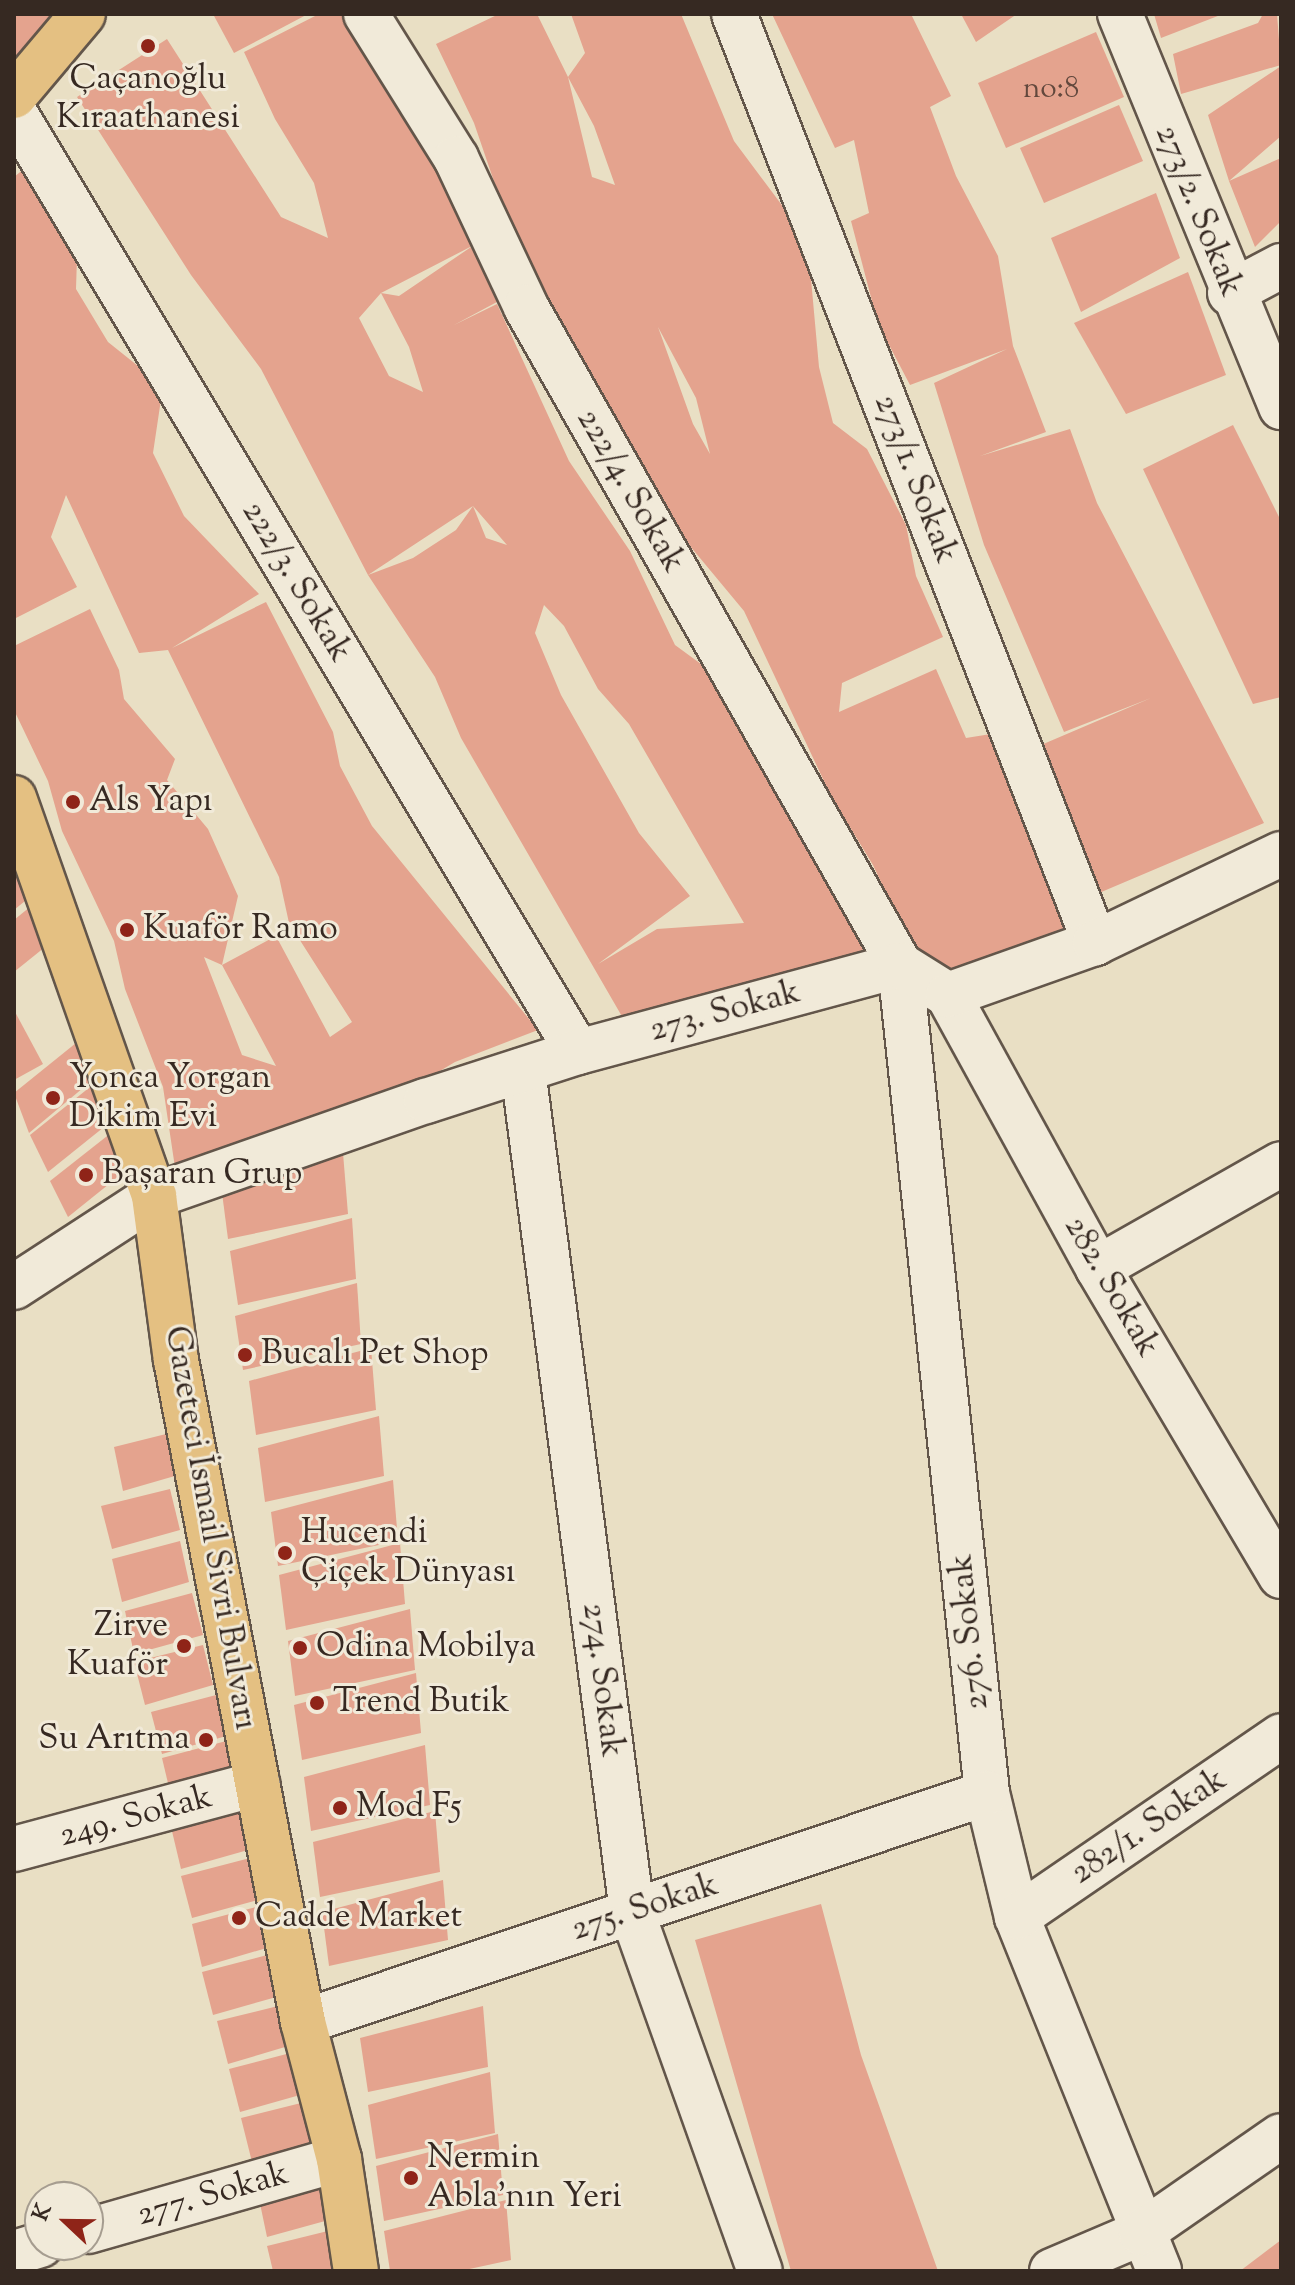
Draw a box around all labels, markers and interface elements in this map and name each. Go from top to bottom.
marker: Çaçanoğlu Kıraathanesi [139,37,157,55]
place label: Çaçanoğlu Kıraathanesi [56,59,240,138]
house number: no:8 [1023,72,1079,108]
street label: 273/2. Sokak [1145,119,1251,303]
street label: 273/1. Sokak [864,389,966,569]
street label: 222/4. Sokak [567,402,693,580]
street label: 222/3. Sokak [232,494,360,670]
place label: Als Yapı [89,782,212,822]
marker: Als Yapı [64,793,82,811]
place label: Kuaför Ramo [143,910,338,950]
marker: Kuaför Ramo [118,921,136,939]
street label: 273. Sokak [645,972,805,1052]
place label: Yonca Yorgan Dikim Evi [69,1058,271,1138]
marker: Yonca Yorgan Dikim Evi [44,1089,62,1107]
place label: Başaran Grup [102,1155,302,1195]
marker: Başaran Grup [77,1166,95,1184]
street label: 282. Sokak [1054,1209,1168,1365]
street label: Gazeteci İsmail Sivri Bulvarı [154,1323,266,1733]
place label: Bucalı Pet Shop [261,1335,489,1375]
marker: Bucalı Pet Shop [236,1346,254,1364]
place label: Hucendi Çiçek Dünyası [301,1513,515,1592]
marker: Hucendi Çiçek Dünyası [276,1544,294,1562]
street label: 276. Sokak [942,1552,998,1712]
street label: 274. Sokak [572,1601,632,1759]
place label: Zirve Kuaför [67,1606,168,1686]
place label: Odina Mobilya [316,1628,536,1668]
marker: Zirve Kuaför [175,1637,193,1655]
marker: Odina Mobilya [291,1639,309,1657]
place label: Trend Butik [333,1683,510,1723]
marker: Trend Butik [308,1694,326,1712]
place label: Su Arıtma [38,1720,190,1760]
marker: Su Arıtma [197,1731,215,1749]
street label: 282/1. Sokak [1063,1760,1235,1894]
street label: 249. Sokak [55,1777,217,1857]
place label: Mod F5 [356,1788,462,1828]
marker: Mod F5 [331,1799,349,1817]
street label: 275. Sokak [567,1865,723,1951]
place label: Cadde Market [255,1898,462,1938]
marker: Cadde Market [230,1909,248,1927]
place label: Nermin Abla'nın Yeri [427,2138,622,2218]
street label: 277. Sokak [133,2154,293,2236]
marker: Nermin Abla'nın Yeri [402,2169,420,2187]
north arrow [24,2181,104,2261]
text: K [26,2199,61,2226]

